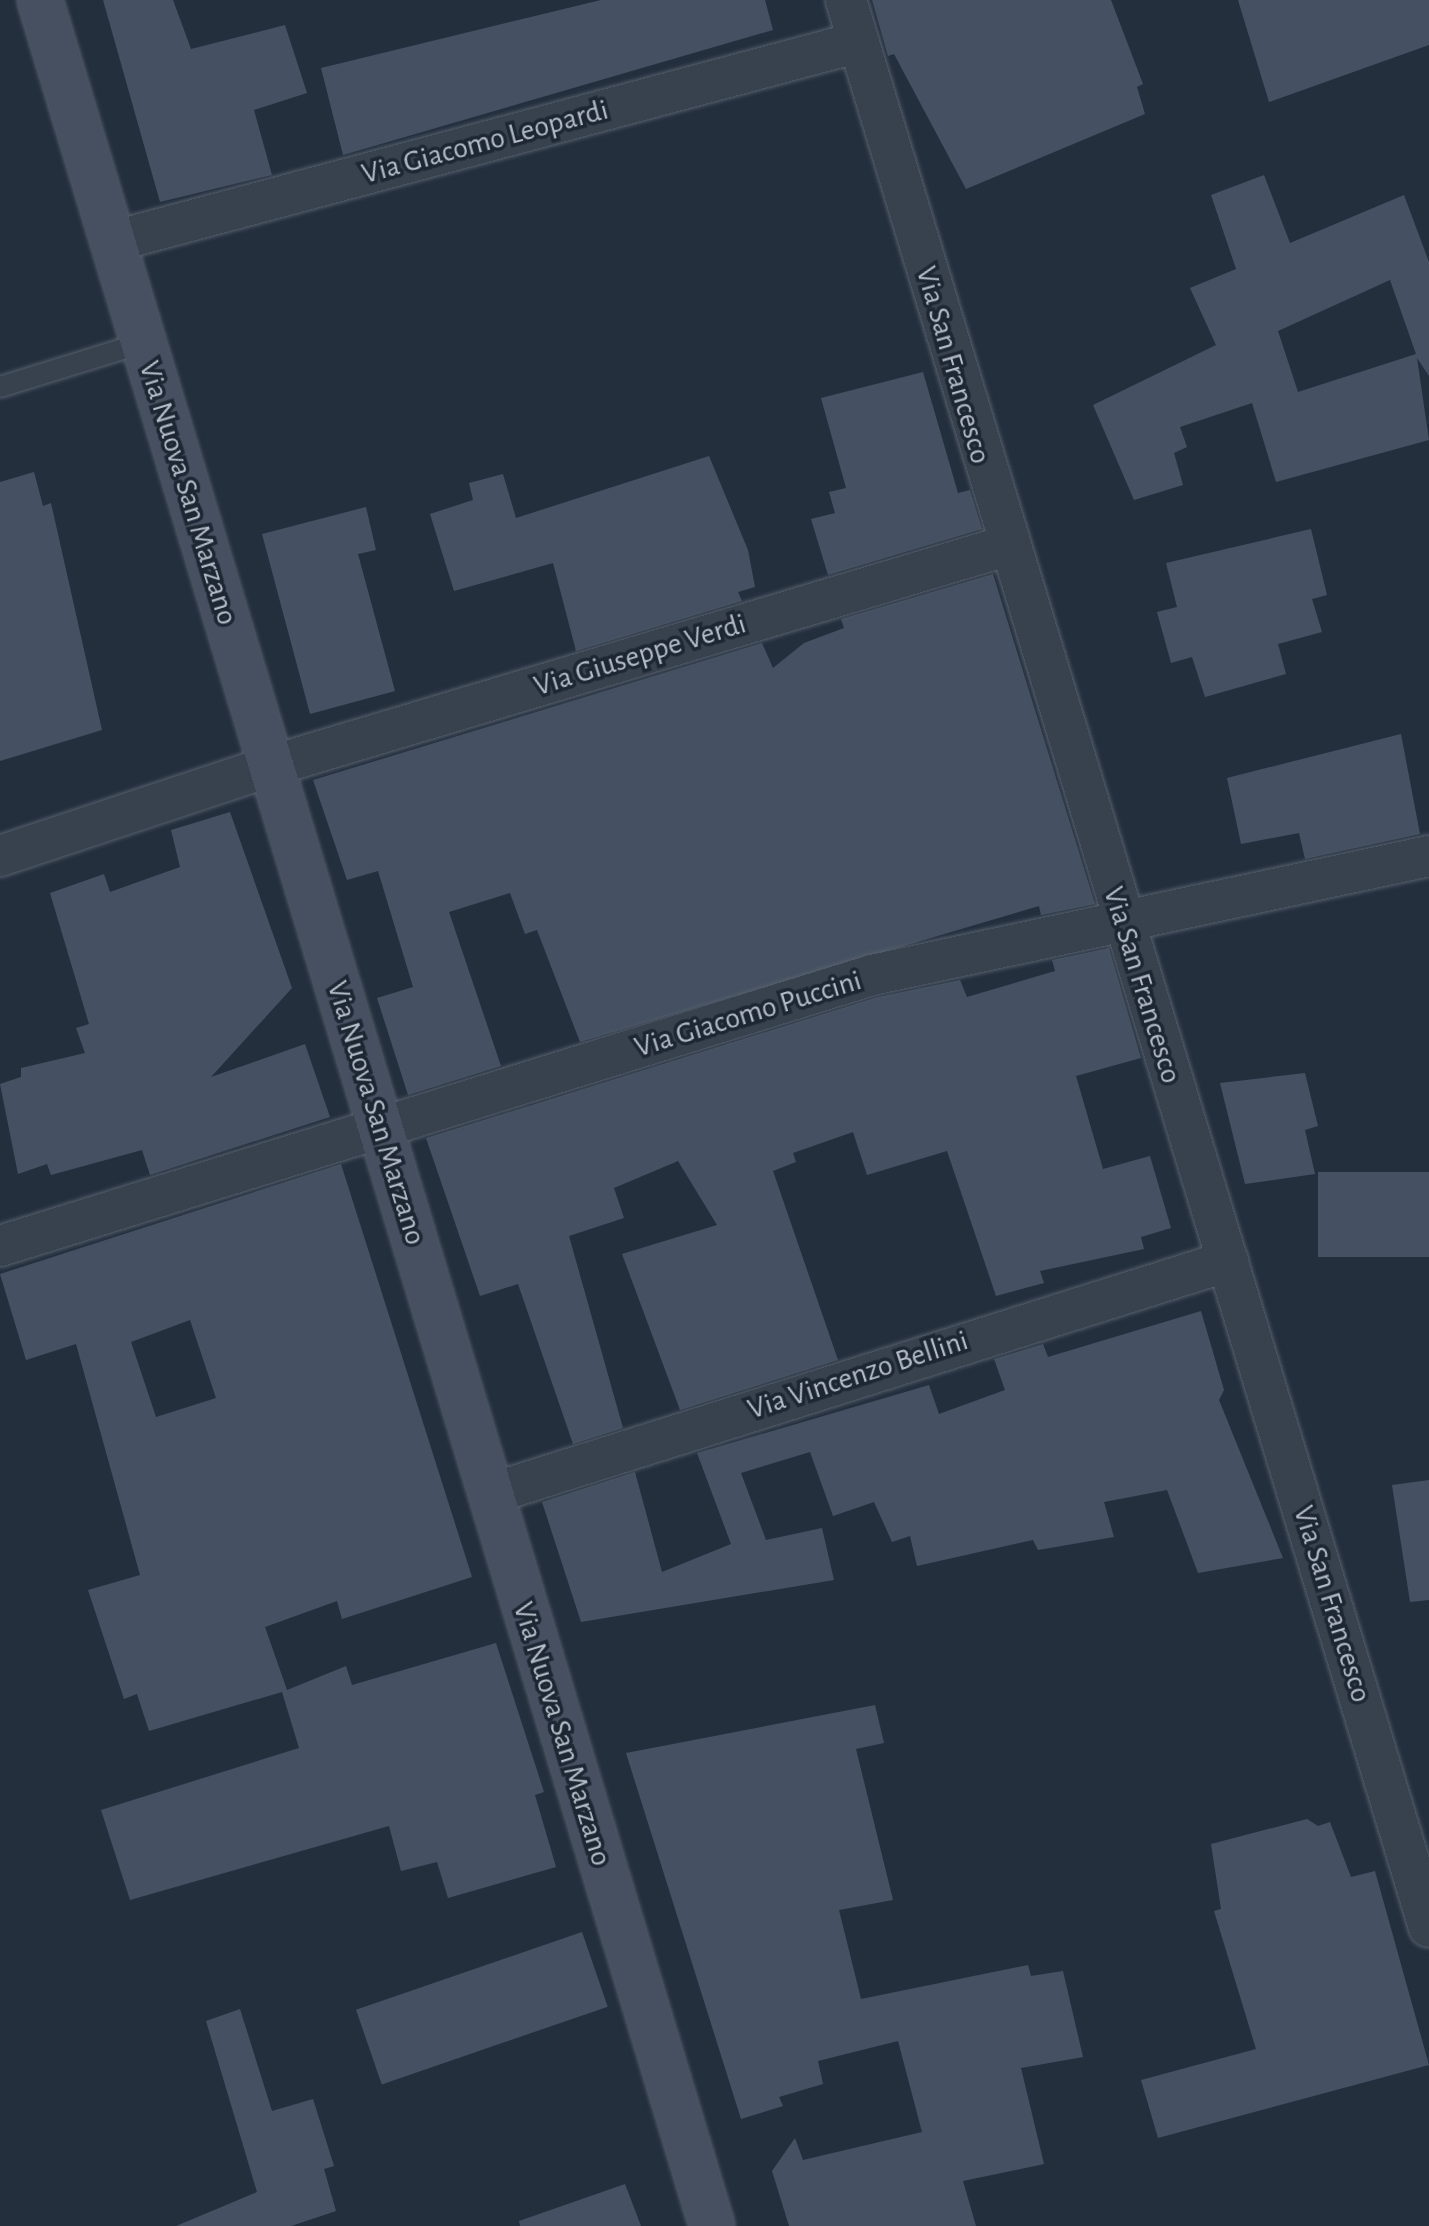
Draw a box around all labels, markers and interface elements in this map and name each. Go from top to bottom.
street label: Via Giacomo Leopardi [358,92,612,192]
street label: Via San Francesco [908,262,998,468]
street label: Via Nuova San Marzano [131,357,245,629]
street label: Via Giuseppe Verdi [530,606,750,704]
street label: Via San Francesco [1095,882,1189,1088]
street label: Via Giacomo Puccini [630,962,866,1066]
street label: Via Nuova San Marzano [319,977,433,1249]
street label: Via Vincenzo Bellini [743,1322,973,1428]
street label: Via San Francesco [1285,1501,1379,1707]
street label: Via Nuova San Marzano [505,1598,619,1870]

